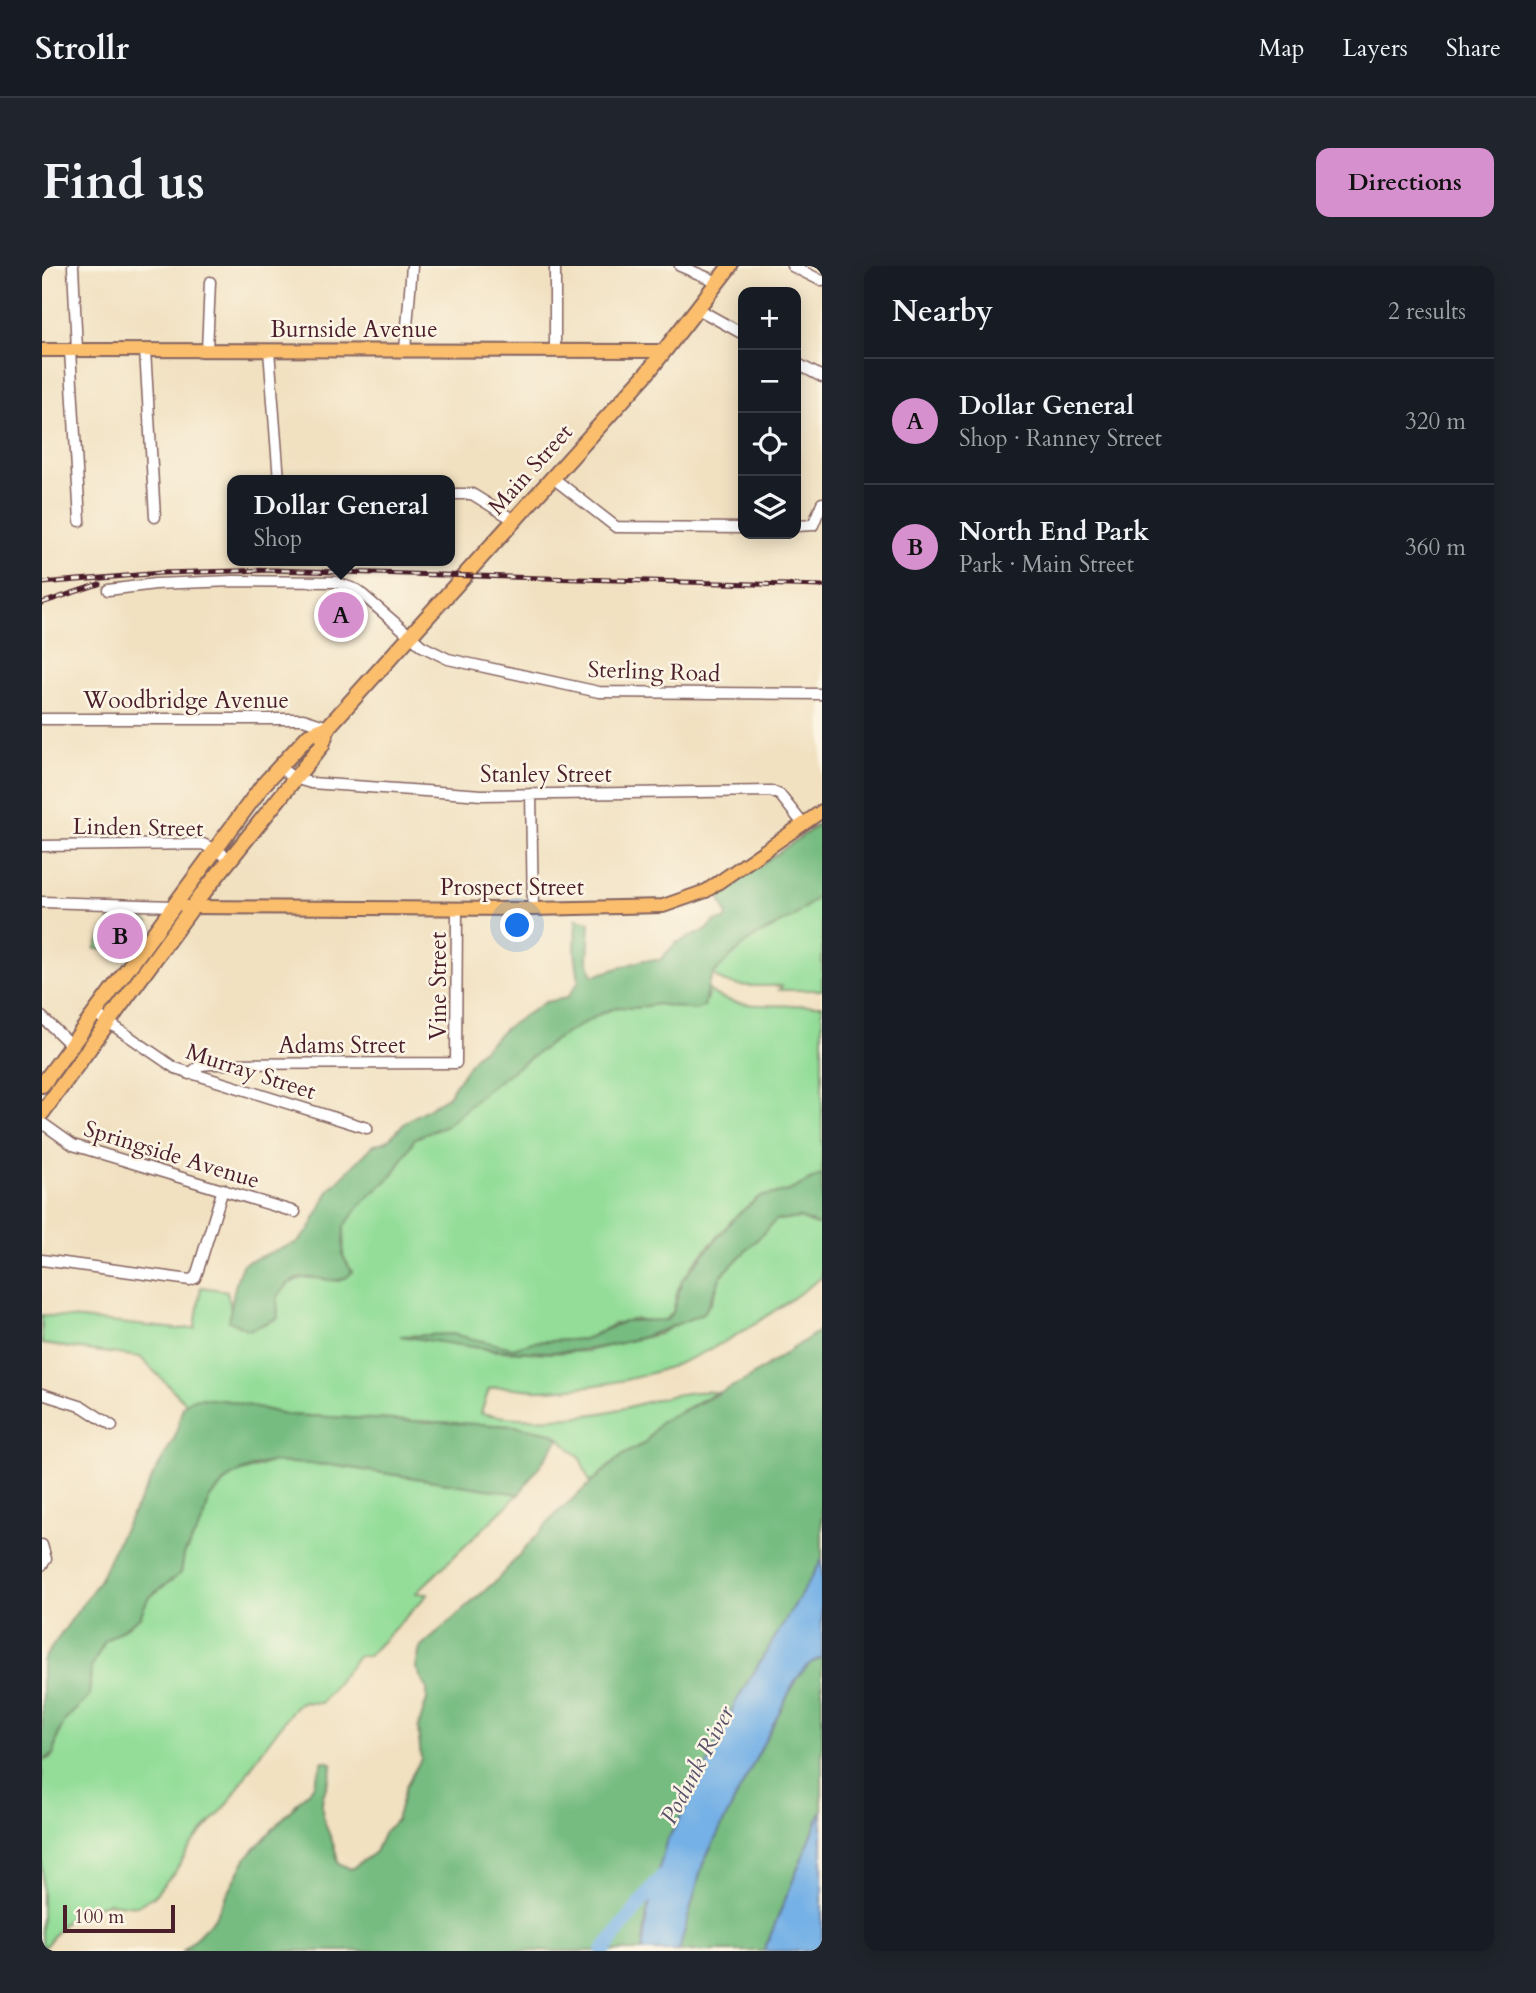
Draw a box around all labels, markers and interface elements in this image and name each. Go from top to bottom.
text: Strollr [35,26,129,71]
text: Map [1259,32,1305,65]
text: Layers [1343,32,1408,65]
text: Share [1446,32,1501,65]
button: Directions [1316,148,1494,217]
text: Find us [42,149,205,216]
map controls [738,287,801,539]
button: + [738,287,801,350]
text: Nearby [892,291,993,332]
text: 2 results [1388,296,1466,327]
street label: Burnside Avenue [270,314,438,345]
button: − [738,350,801,413]
text: Dollar General [959,388,1134,423]
text: A [906,406,924,437]
text: 320 m [1405,406,1466,437]
button: locate [738,413,801,476]
street label: Main Street [481,417,580,522]
text: Shop · Ranney Street [959,423,1162,454]
popup [227,475,455,566]
button: layers [738,476,801,539]
text: Dollar General [253,488,429,523]
text: North End Park [959,514,1149,549]
text: Shop [253,523,302,554]
text: B [907,532,923,563]
text: 360 m [1405,532,1466,563]
text: Park · Main Street [959,549,1134,580]
pin: A [318,589,364,641]
street label: Sterling Road [587,654,722,689]
street label: Woodbridge Avenue [82,685,289,716]
street label: Stanley Street [480,759,612,790]
street label: Linden Street [72,811,204,844]
street label: Prospect Street [440,872,584,903]
your location [500,908,534,942]
pin: B [97,910,143,962]
street label: Vine Street [423,932,454,1040]
street label: Adams Street [278,1030,406,1061]
street label: Murray Street [182,1036,320,1107]
street label: Springside Avenue [80,1113,264,1196]
water label: Podunk River [652,1699,743,1830]
scale bar [63,1902,175,1934]
text: 100 m [74,1904,124,1930]

